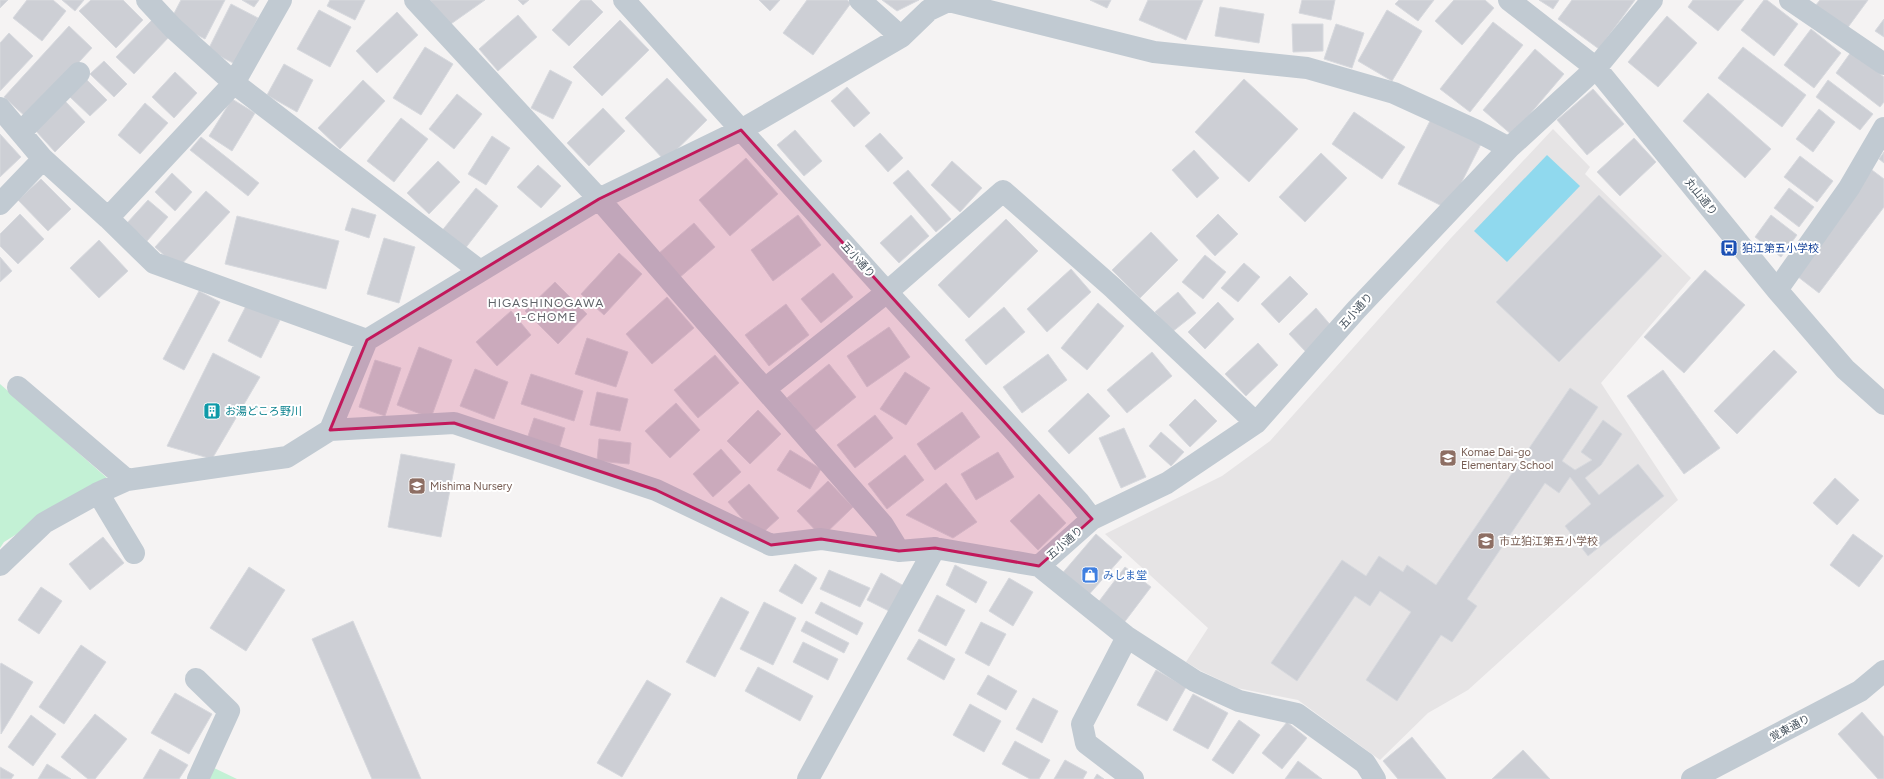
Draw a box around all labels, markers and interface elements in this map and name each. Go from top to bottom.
street label: 丸山通り [1682,176,1720,218]
bus stop icon: 狛江第五小学校 [1719,238,1739,258]
street label: 五小通り [838,239,878,281]
place label: 狛江第五小学校 [1742,242,1819,255]
street label: 五小通り [1336,290,1376,332]
district label: HIGASHINOGAWA 1-CHOME [488,296,604,324]
building icon: お湯どころ野川 [202,401,222,421]
place label: お湯どころ野川 [225,405,302,418]
place label: Komae Dai-go Elementary School [1461,446,1553,472]
school or university icon: Komae Dai-go Elementary School [1438,448,1458,468]
school or university icon: Mishima Nursery [407,476,427,496]
place label: Mishima Nursery [430,480,513,493]
street label: 五小通り [1044,524,1086,562]
school or university icon: 市立狛江第五小学校 [1476,531,1496,551]
place label: 市立狛江第五小学校 [1499,535,1598,548]
shop icon: みしま堂 [1080,565,1100,585]
place label: みしま堂 [1103,569,1147,582]
street label: 覚東通り [1768,712,1812,744]

